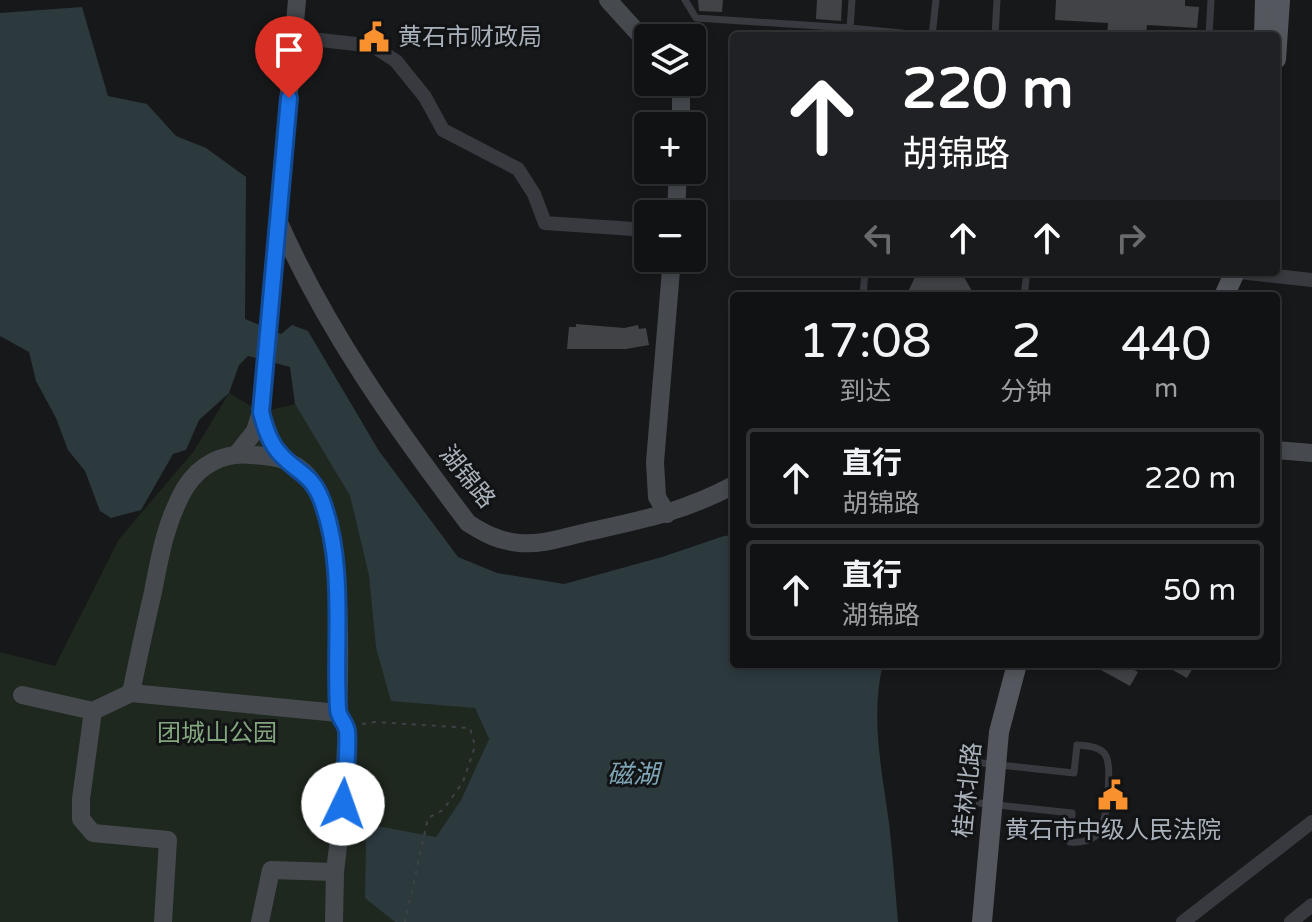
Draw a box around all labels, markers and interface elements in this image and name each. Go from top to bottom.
pin [255,16,323,98]
public building icon: 黄石市财政局 [357,20,391,54]
place label: 黄石市财政局 [398,23,542,52]
map controls [634,24,706,272]
button: layers [634,24,706,96]
icon: arrive [267,28,311,72]
text: 220 m [902,56,1073,123]
icon: ahead [770,64,874,168]
button: + [634,112,706,184]
text: 胡锦路 [902,133,1010,176]
button: − [634,200,706,272]
icon: left [857,216,901,260]
icon: ahead [941,216,985,260]
icon: ahead [1025,216,1069,260]
icon: right [1109,216,1153,260]
text: 17:08 [799,313,932,371]
text: 2 [1011,313,1041,371]
text: 440 [1121,316,1211,374]
text: m [1154,373,1178,404]
text: 到达 [839,376,891,407]
text: 分钟 [1000,376,1052,407]
street label: 湖锦路 [433,440,501,514]
text: 直行 [842,445,902,482]
icon: ahead [774,456,818,500]
text: 220 m [1144,460,1236,497]
text: 胡锦路 [842,488,920,519]
text: 直行 [842,557,902,594]
icon: ahead [774,568,818,612]
text: 50 m [1163,572,1236,609]
text: 湖锦路 [842,600,920,631]
park label: 团城山公园 [157,719,277,748]
street label: 桂林北路 [949,741,987,839]
water label: 磁湖 [607,759,663,790]
position arrow [301,762,385,846]
public building icon: 黄石市中级人民法院 [1096,778,1130,812]
place label: 黄石市中级人民法院 [1005,816,1221,845]

